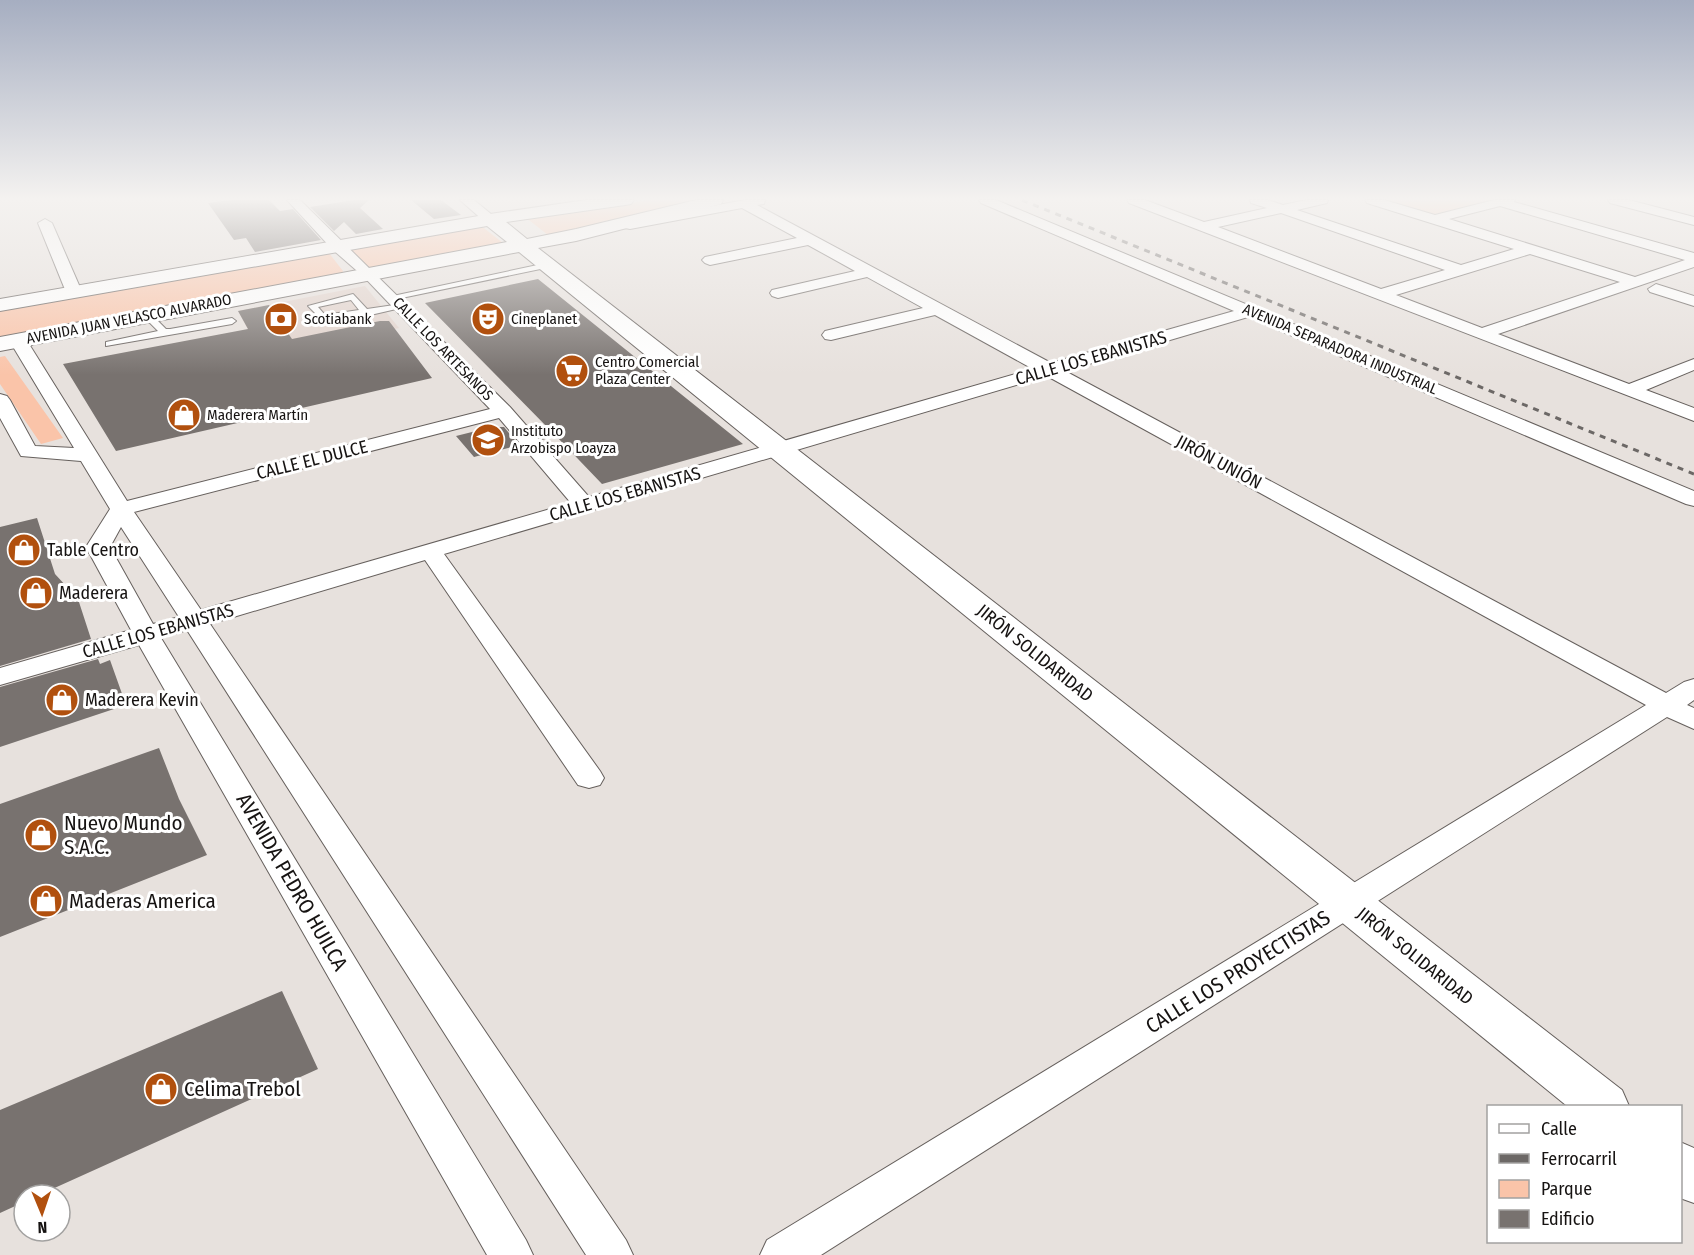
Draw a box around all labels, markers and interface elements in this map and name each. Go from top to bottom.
street label: AVENIDA JUAN VELASCO ALVARADO [25,290,233,348]
street label: CALLE LOS ARTESANOS [389,294,497,404]
street label: AVENIDA SEPARADORA INDUSTRIAL [1240,300,1440,398]
bank icon: Scotiabank [263,301,299,337]
theatre icon: Cineplanet [470,301,506,337]
place label: Scotiabank [304,310,372,328]
place label: Cineplanet [511,310,577,328]
street label: CALLE LOS EBANISTAS [1013,326,1169,390]
supermarket icon: Centro Comercial Plaza Center [554,353,590,389]
place label: Centro Comercial Plaza Center [595,353,699,388]
shop icon: Maderera Martín [166,397,202,433]
place label: Maderera Martín [207,406,308,424]
school or university icon: Instituto Arzobispo Loayza [470,422,506,458]
place label: Instituto Arzobispo Loayza [511,422,616,457]
street label: JIRÓN UNIÓN [1172,430,1266,494]
street label: CALLE EL DULCE [254,436,370,484]
street label: CALLE LOS EBANISTAS [547,462,703,526]
shop icon: Table Centro [6,532,42,568]
place label: Table Centro [47,539,139,561]
shop icon: Maderera [18,575,54,611]
place label: Maderera [59,582,129,604]
street label: CALLE LOS EBANISTAS [80,599,236,663]
street label: JIRÓN SOLIDARIDAD [972,599,1098,707]
shop icon: Maderera Kevin [44,682,80,718]
place label: Maderera Kevin [85,689,199,711]
street label: AVENIDA PEDRO HUILCA [231,789,353,975]
place label: Nuevo Mundo S.A.C. [64,810,183,860]
shop icon: Nuevo Mundo S.A.C. [23,817,59,853]
shop icon: Maderas America [28,883,64,919]
place label: Maderas America [69,888,216,914]
street label: JIRÓN SOLIDARIDAD [1352,902,1478,1010]
street label: CALLE LOS PROYECTISTAS [1141,905,1335,1039]
shop icon: Celima Trebol [143,1071,179,1107]
place label: Celima Trebol [184,1076,301,1102]
legend [1487,1105,1682,1243]
text: Calle [1541,1118,1577,1140]
text: Ferrocarril [1541,1148,1617,1170]
text: Parque [1541,1178,1592,1200]
north arrow [12,1183,72,1243]
text: Edificio [1541,1208,1594,1230]
text: N [37,1218,48,1237]

